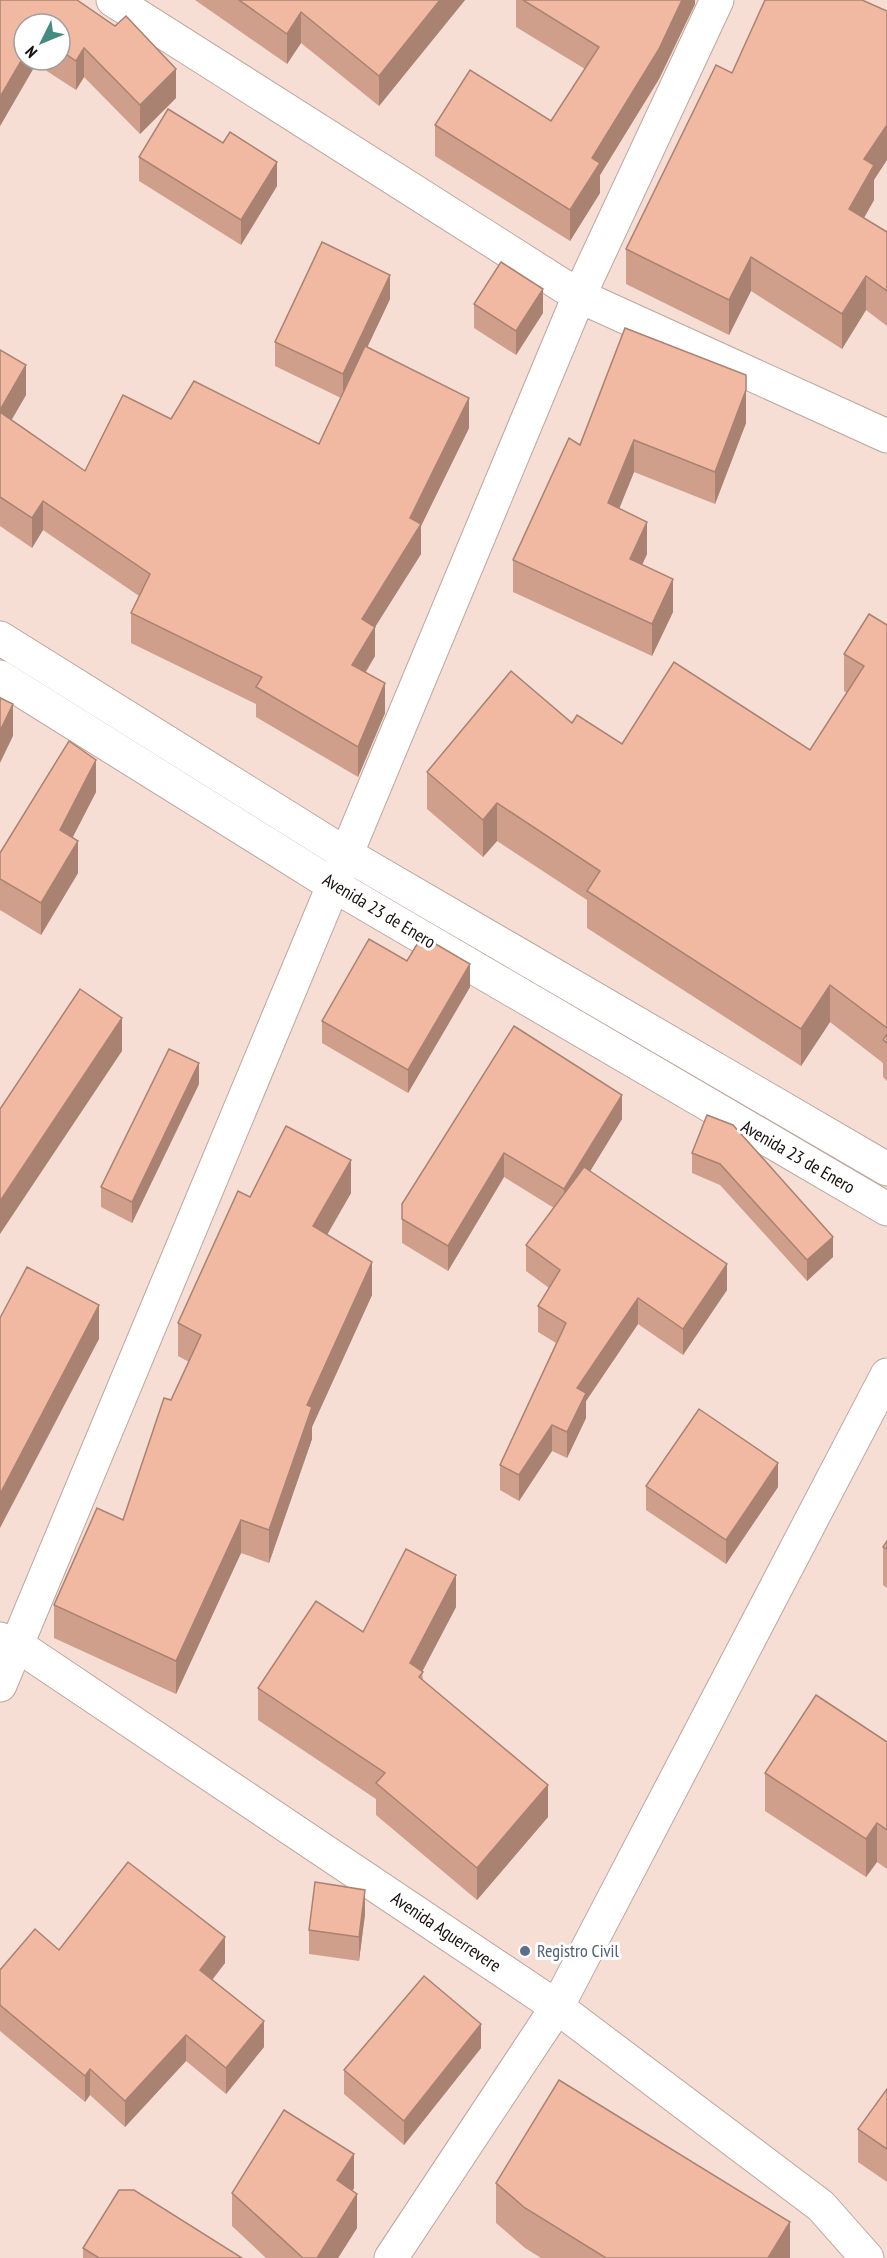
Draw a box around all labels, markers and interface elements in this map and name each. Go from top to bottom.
north arrow [12,12,72,72]
text: N [21,42,41,62]
street label: Avenida 23 de Enero [319,868,440,953]
street label: Avenida 23 de Enero [737,1115,860,1199]
street label: Avenida Aguerrevere [387,1886,506,1977]
place label: Registro Civil [537,1939,620,1962]
marker: Registro Civil [518,1944,532,1958]

